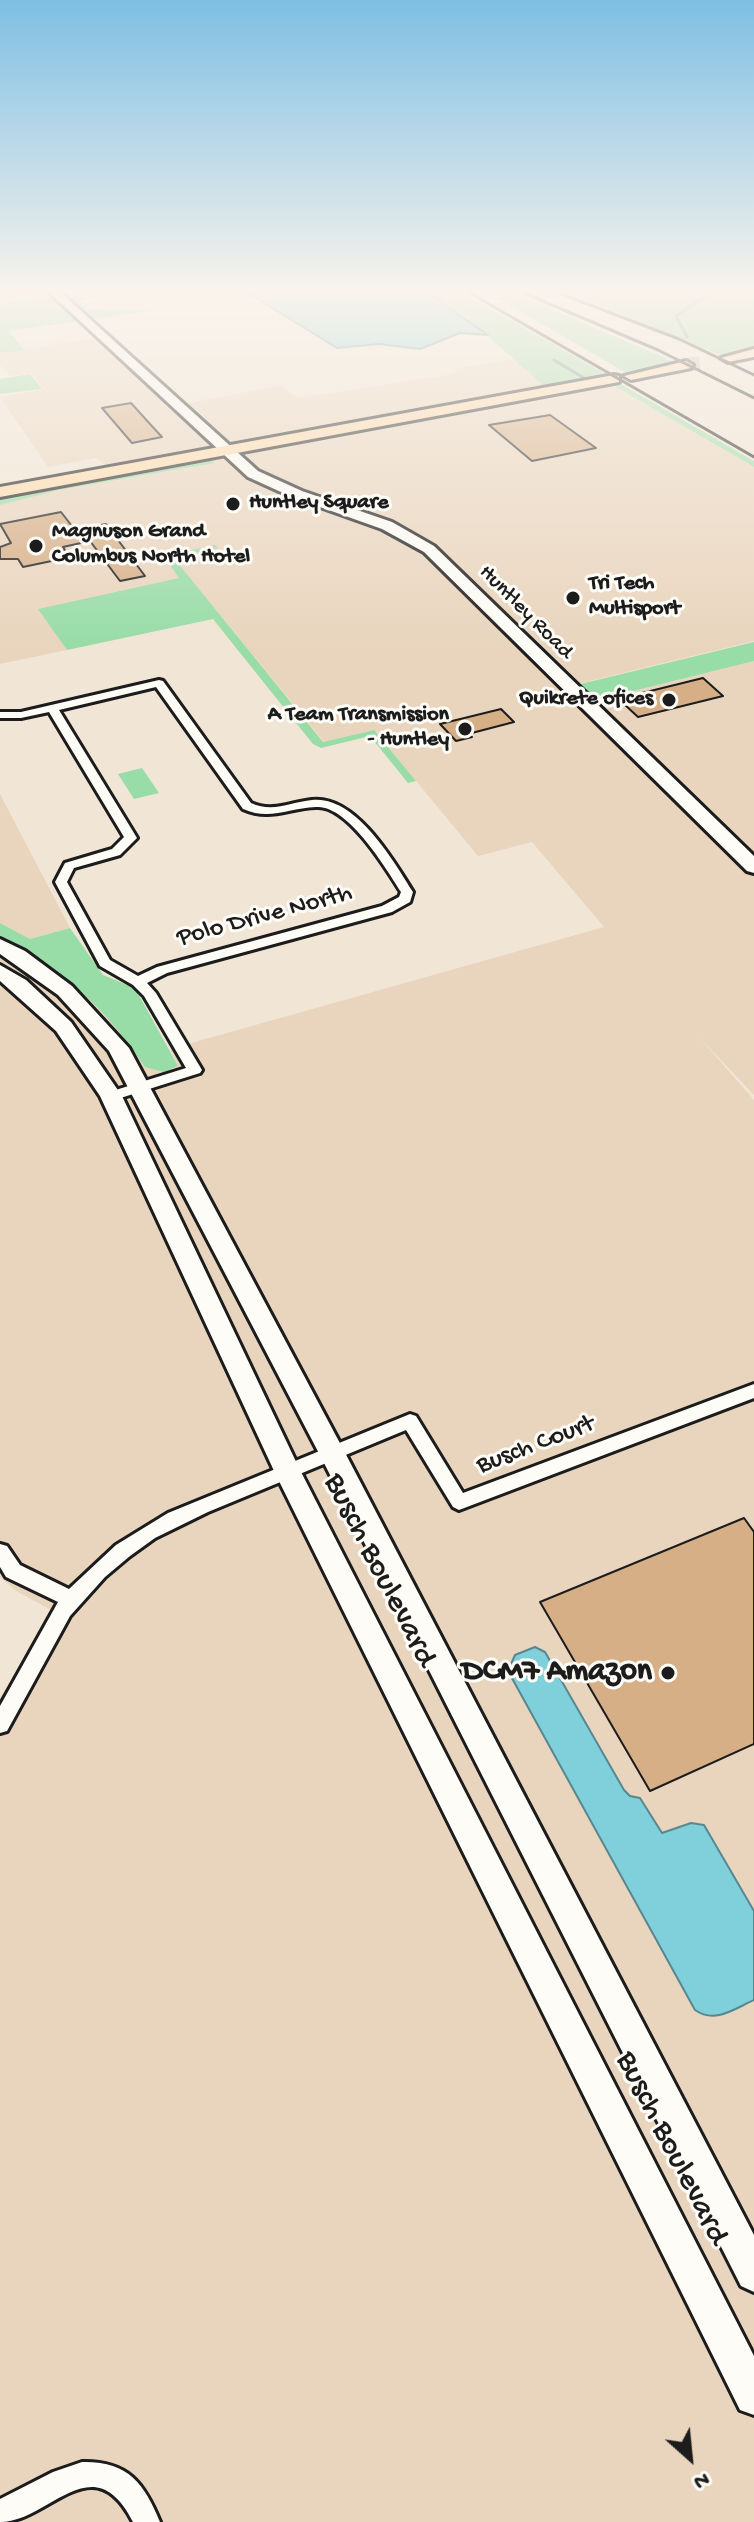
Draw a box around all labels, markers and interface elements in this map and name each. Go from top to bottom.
place label: Huntley Square [249,491,389,517]
marker: Huntley Square [224,495,242,513]
place label: Magnuson Grand Columbus North Hotel [52,520,250,572]
marker: Magnuson Grand Columbus North Hotel [27,537,45,555]
street label: Huntley Road [472,560,578,666]
place label: Tri Tech Multisport [589,572,680,624]
marker: Tri Tech Multisport [564,589,582,607]
place label: Quikrete ofices [519,687,653,713]
marker: Quikrete ofices [660,691,678,709]
place label: A Team Transmission - Huntley [268,703,449,754]
marker: A Team Transmission - Huntley [456,720,474,738]
street label: Polo Drive North [174,879,356,955]
street label: Busch Court [473,1409,599,1483]
street label: Busch Boulevard [313,1468,443,1674]
place label: DCM7 Amazon [462,1654,652,1692]
marker: DCM7 Amazon [659,1664,677,1682]
street label: Busch Boulevard [605,2046,735,2252]
north arrow [650,2418,730,2498]
text: N [689,2465,713,2494]

